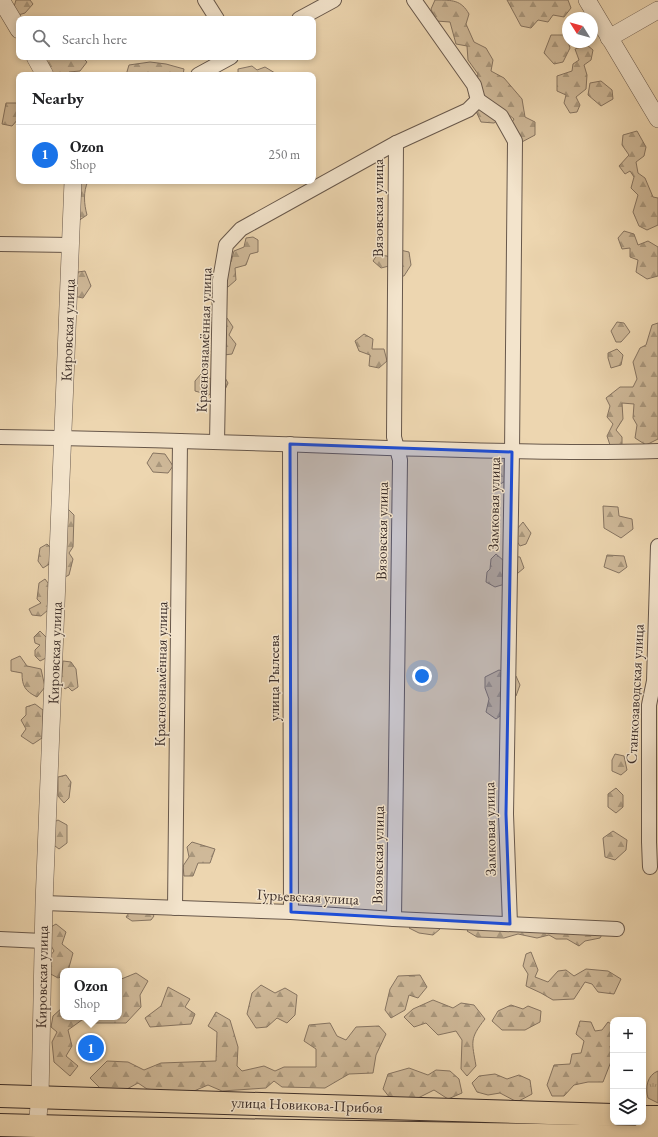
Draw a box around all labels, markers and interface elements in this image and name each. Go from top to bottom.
north arrow [562,12,598,48]
search box [16,16,316,60]
icon: search [30,27,52,49]
text: Search here [62,29,127,48]
text: Nearby [32,87,84,109]
text: Ozon [70,137,104,156]
text: 1 [42,146,48,163]
text: 250 m [269,146,300,163]
text: Shop [70,156,96,173]
street label: Вязовская улица [368,159,387,257]
street label: Краснознамённая улица [191,267,216,413]
street label: Кировская улица [56,278,79,382]
street label: Замковая улица [483,457,504,551]
street label: Вязовская улица [371,482,392,580]
street label: Кировская улица [43,601,66,705]
street label: Краснознамённая улица [150,601,171,747]
street label: Станкозаводская улица [621,623,648,764]
street label: улица Рылеева [264,635,283,721]
your location [412,666,432,686]
street label: Замковая улица [479,782,500,876]
street label: Вязовская улица [367,806,388,904]
street label: Гурьевская улица [256,884,360,909]
street label: Кировская улица [31,925,52,1029]
popup [60,968,122,1020]
text: Ozon [74,976,108,995]
text: Shop [74,995,100,1012]
map controls [610,1017,646,1125]
button: + [610,1017,646,1053]
pin: 1 [78,1033,104,1063]
button: − [610,1053,646,1089]
button: layers [610,1089,646,1125]
street label: улица Новикова-Прибоя [231,1092,383,1117]

